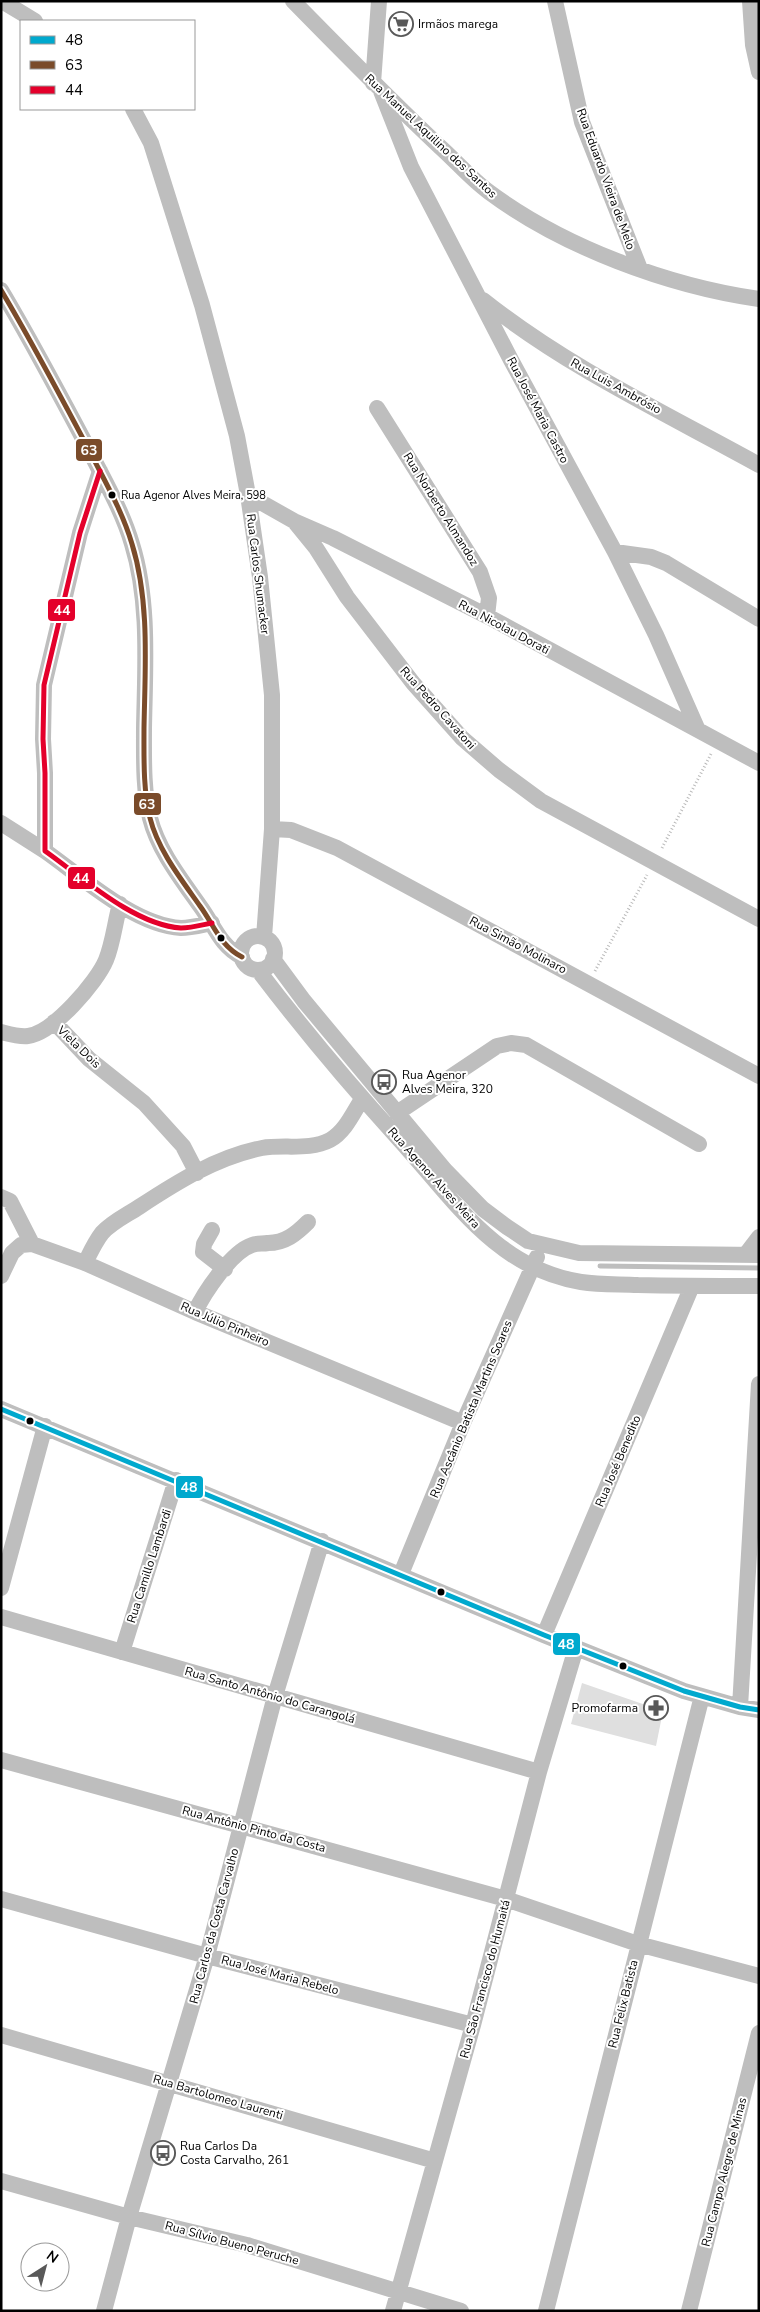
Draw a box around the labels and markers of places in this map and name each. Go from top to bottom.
supermarket icon: Irmãos marega [388,11,414,37]
place label: Irmãos marega [418,16,498,32]
place label: Rua Agenor Alves Meira, 598 [121,488,266,503]
marker: Rua Agenor Alves Meira, 598 [107,490,117,500]
unlabelled marker [216,933,226,943]
place label: Rua Agenor Alves Meira, 320 [402,1067,493,1097]
bus stop icon: Rua Agenor Alves Meira, 320 [371,1069,397,1095]
unlabelled marker [25,1416,35,1426]
unlabelled marker [436,1587,446,1597]
unlabelled marker [618,1661,628,1671]
pharmacy icon: Promofarma [643,1695,669,1721]
place label: Promofarma [572,1700,638,1716]
place label: Rua Carlos Da Costa Carvalho, 261 [180,2138,289,2168]
bus stop icon: Rua Carlos Da Costa Carvalho, 261 [150,2140,176,2166]

